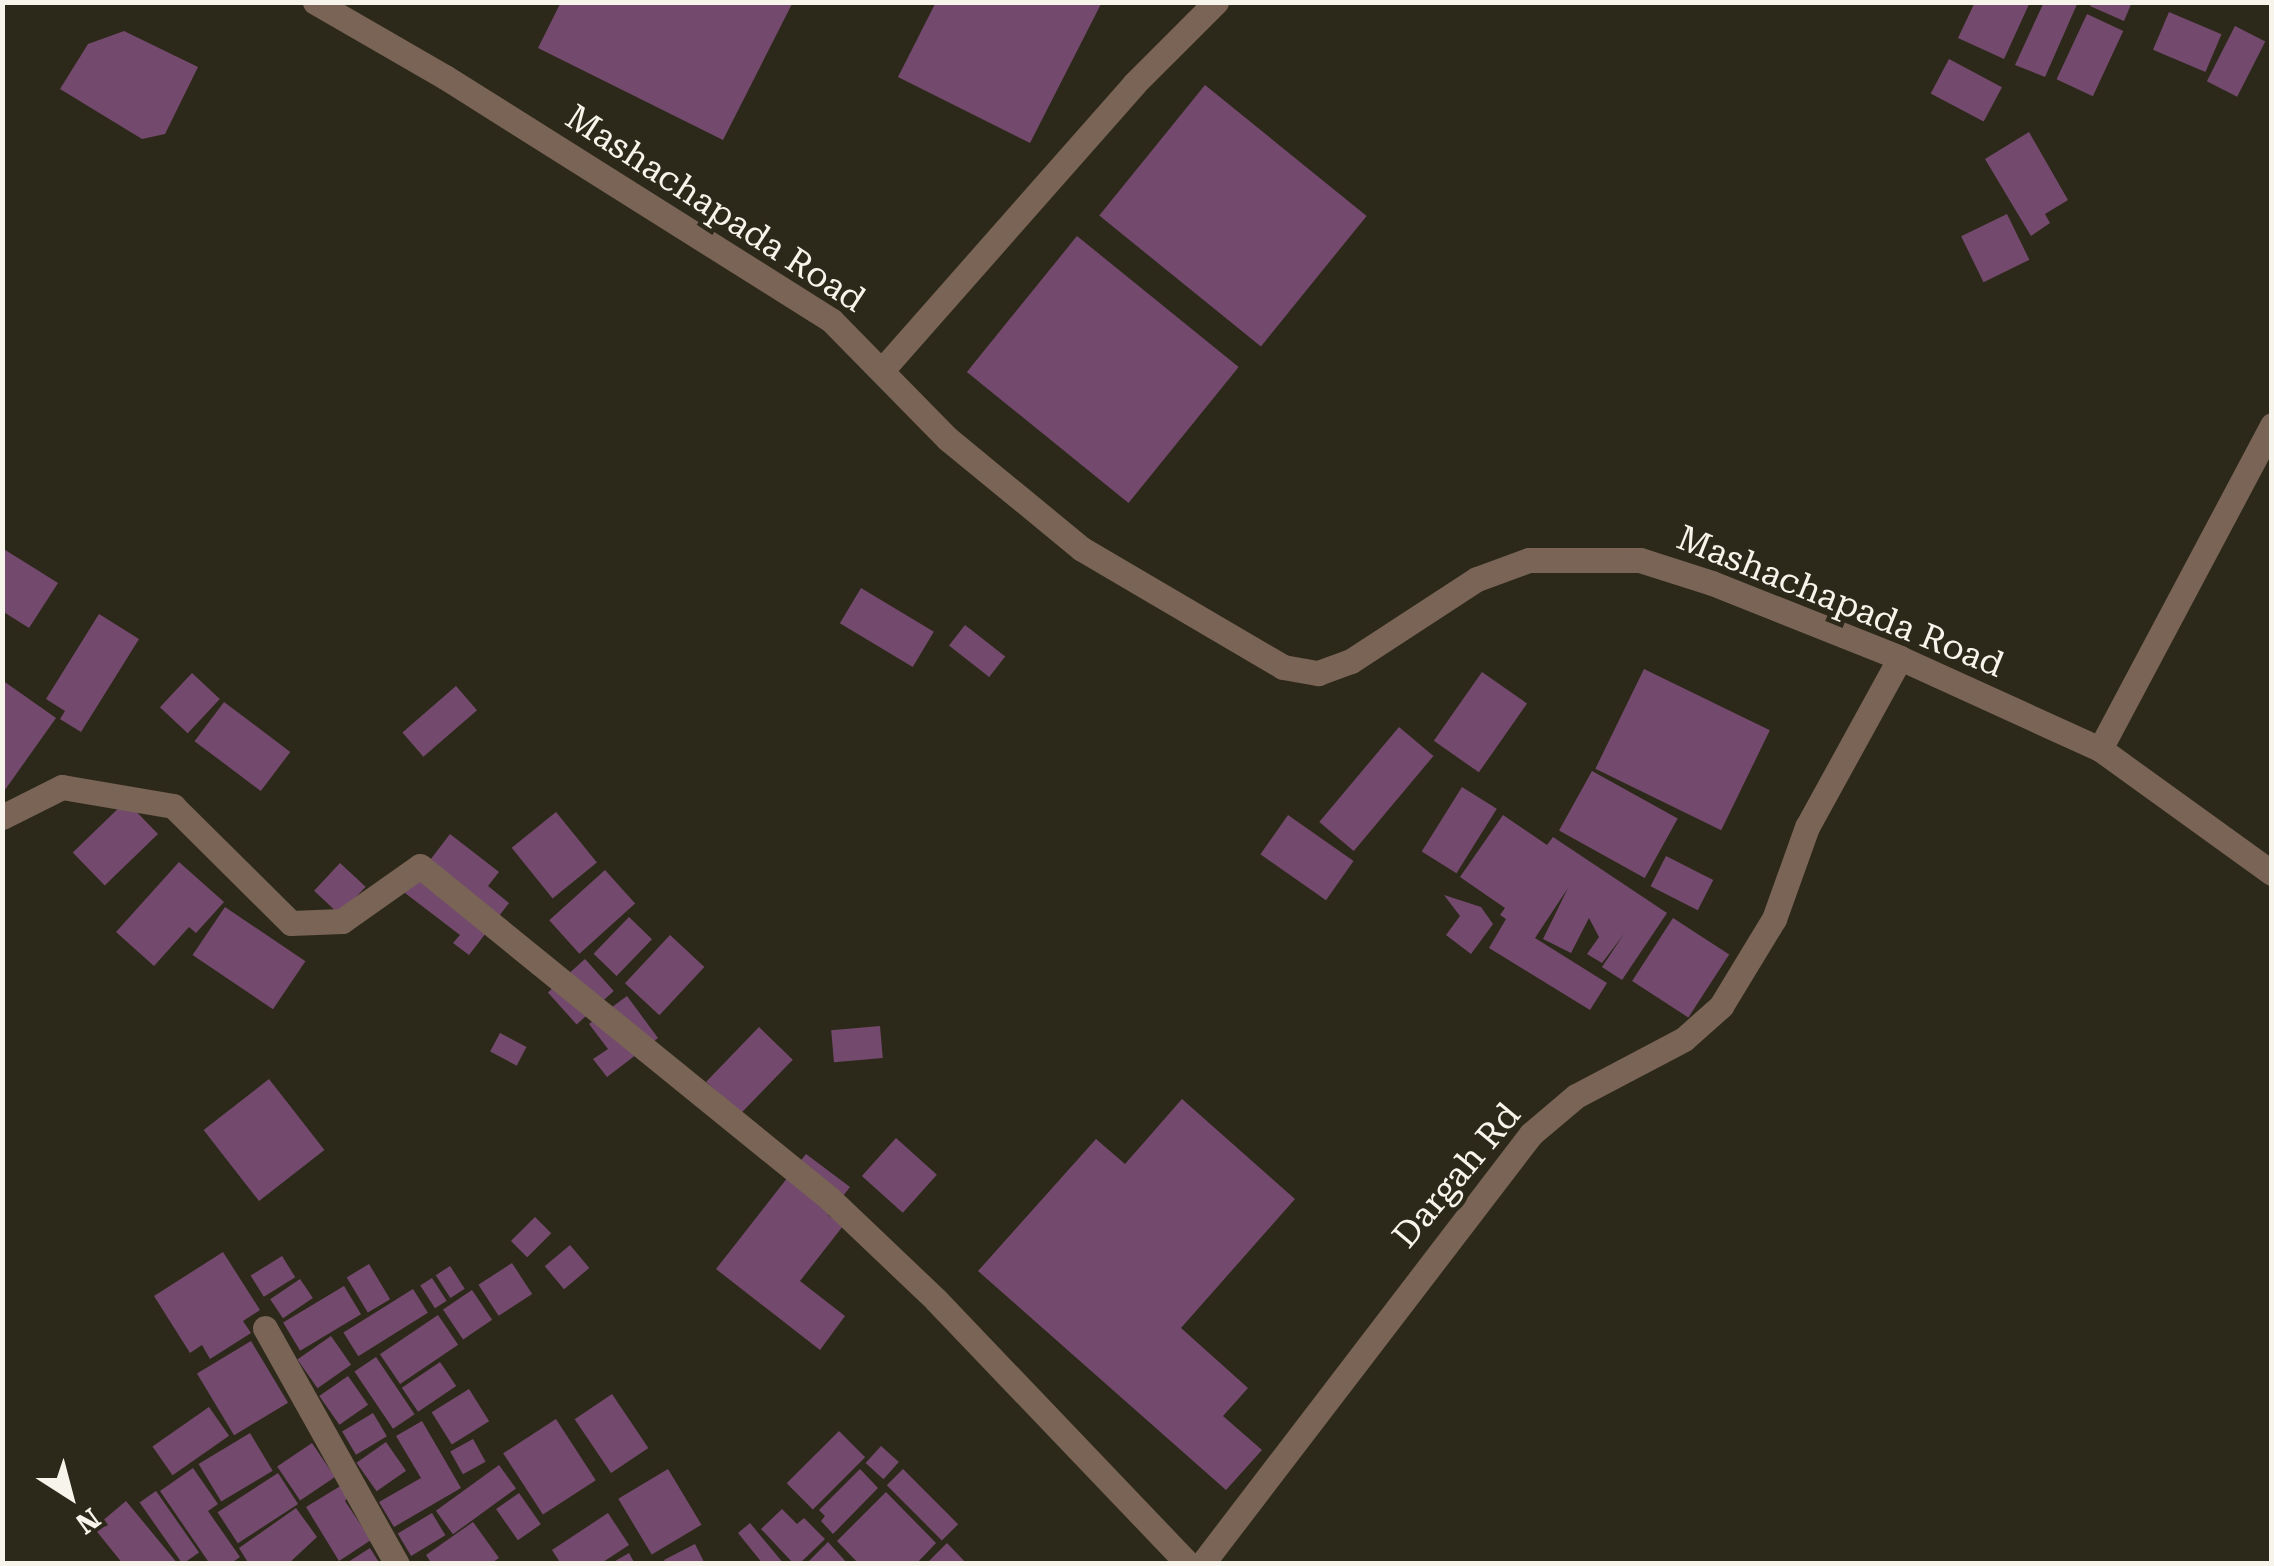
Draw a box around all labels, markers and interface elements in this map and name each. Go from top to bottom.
street label: Mashachapada Road [557,97,873,321]
street label: Mashachapada Road [1671,517,2009,687]
street label: Dargah Rd [1384,1095,1530,1257]
north arrow [20,1446,120,1546]
text: N [70,1501,106,1540]

